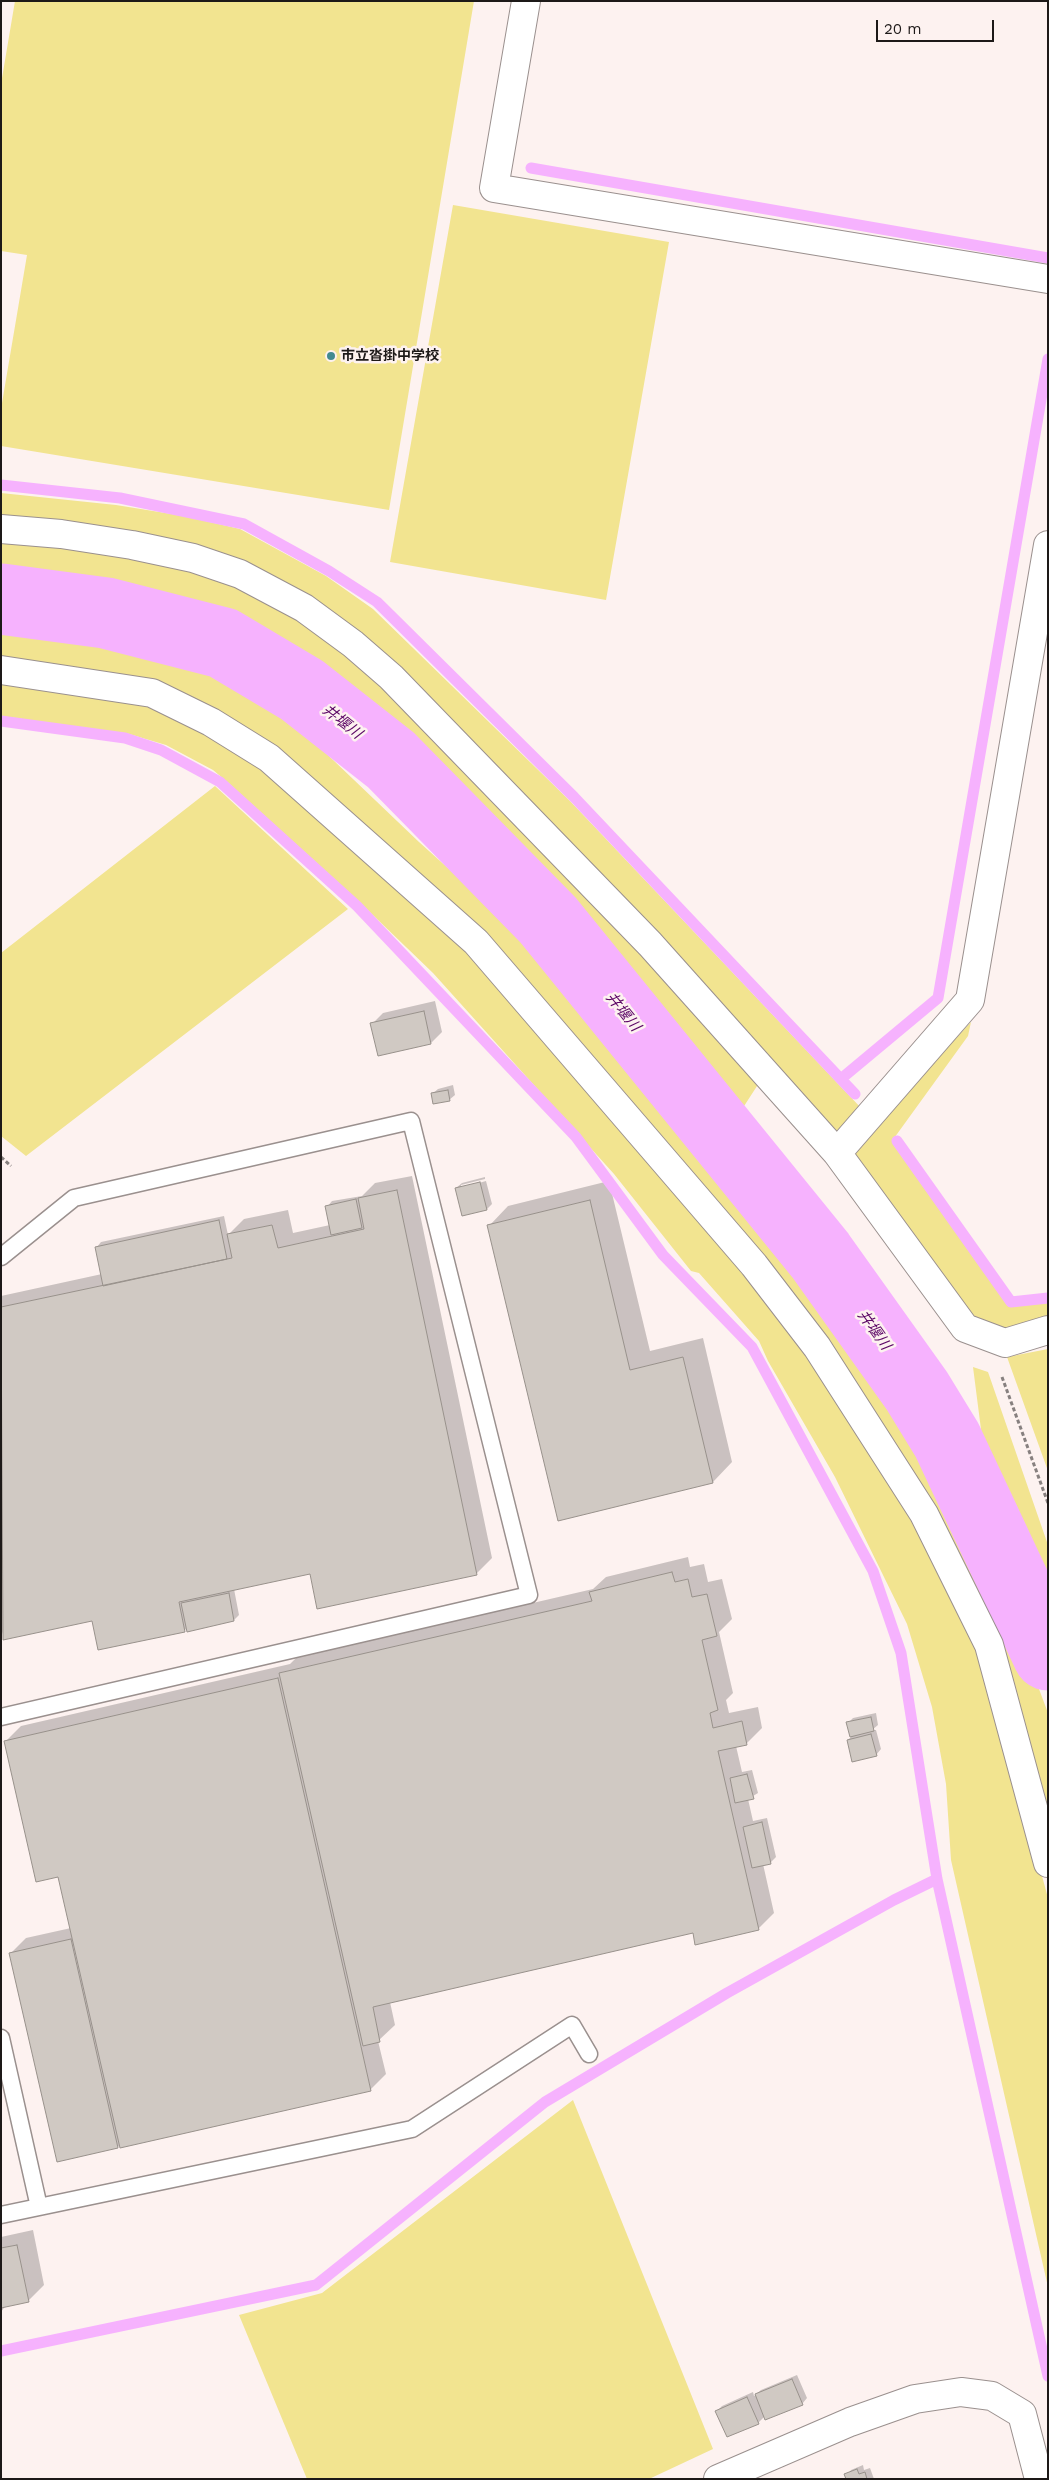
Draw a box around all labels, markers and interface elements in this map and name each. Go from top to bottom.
scale bar [879,10,996,42]
text: 20 m [884,20,922,38]
place label: 市立沓掛中学校 [341,348,439,364]
marker: 市立沓掛中学校 [325,350,337,362]
water label: 井堰川 [319,701,365,743]
water label: 井堰川 [602,989,644,1035]
water label: 井堰川 [853,1307,895,1353]

